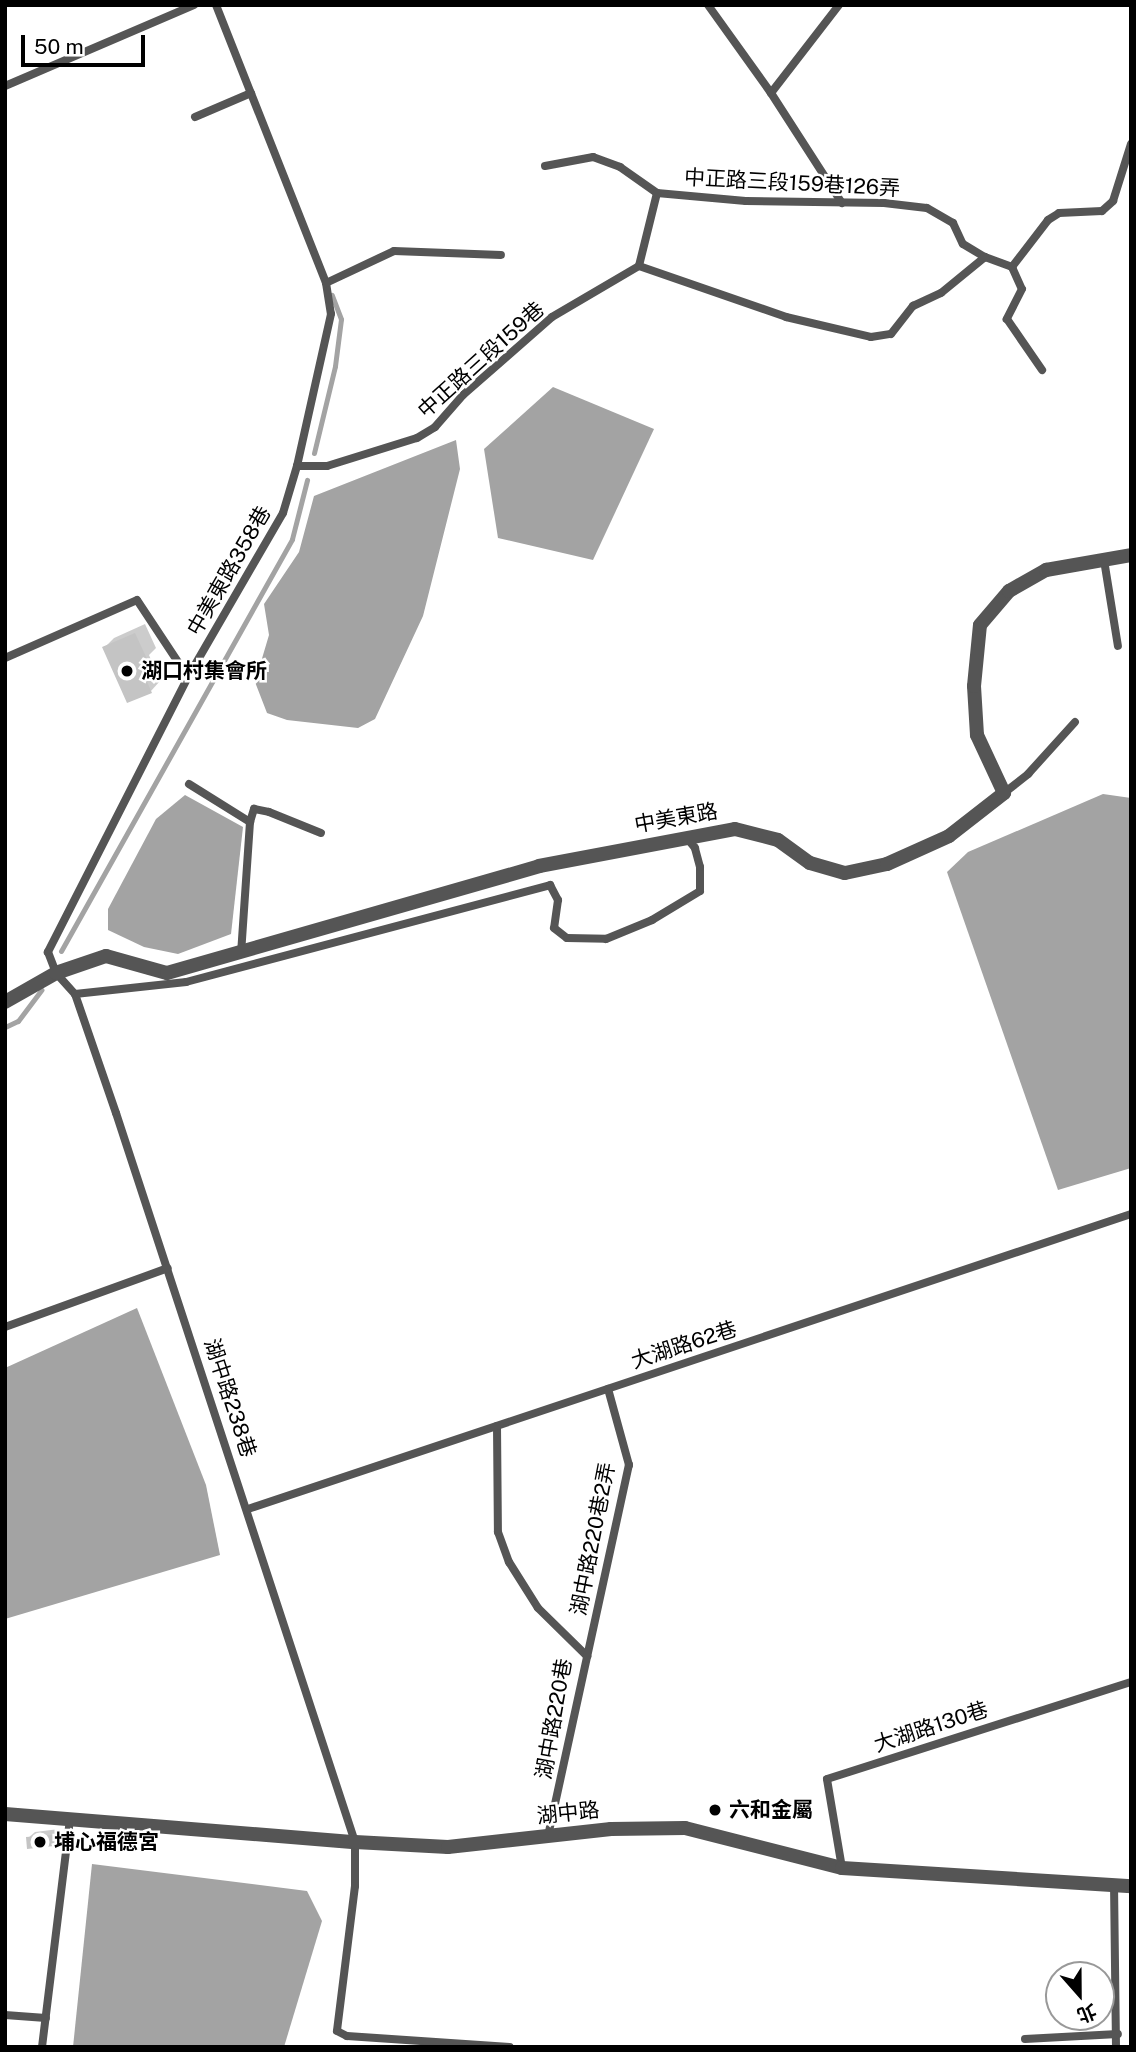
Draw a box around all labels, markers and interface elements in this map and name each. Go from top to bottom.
scale bar [24,21,149,65]
text: 50 m [34,34,84,59]
street label: 中正路三段159巷126弄 [683,165,901,201]
street label: 中正路三段159巷 [413,297,549,423]
street label: 中美東路358巷 [182,502,276,640]
place label: 湖口村集會所 [141,658,267,684]
marker: 湖口村集會所 [119,663,135,679]
street label: 中美東路 [632,798,720,838]
street label: 大湖路62巷 [628,1316,740,1374]
street label: 湖中路238巷 [199,1336,261,1460]
street label: 湖中路220巷2弄 [566,1460,620,1618]
street label: 湖中路220巷 [531,1657,577,1781]
street label: 大湖路130巷 [871,1697,991,1757]
street label: 湖中路 [535,1797,601,1829]
place label: 六和金屬 [729,1797,813,1823]
marker: 六和金屬 [707,1802,723,1818]
place label: 埔心福德宮 [54,1829,159,1855]
marker: 埔心福德宮 [32,1834,48,1850]
north arrow [1045,1961,1115,2031]
text: 北 [1074,2000,1100,2027]

